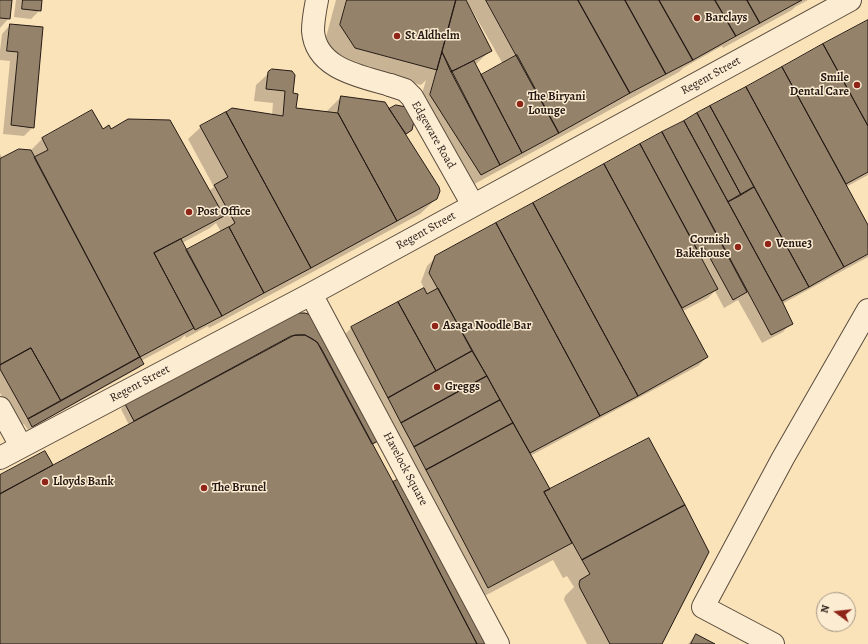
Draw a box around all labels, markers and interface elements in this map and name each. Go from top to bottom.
place label: Barclays [705,11,747,25]
marker: Barclays [692,13,702,23]
place label: St Aldhelm [405,29,460,43]
marker: St Aldhelm [392,31,402,41]
street label: Regent Street [679,54,743,98]
place label: Smile Dental Care [790,71,849,99]
marker: Smile Dental Care [852,80,862,90]
place label: The Biryani Lounge [528,90,585,118]
street label: Edgeware Road [408,99,458,171]
marker: The Biryani Lounge [515,99,525,109]
place label: Post Office [197,205,251,219]
marker: Post Office [184,207,194,217]
street label: Regent Street [394,209,458,253]
place label: Cornish Bakehouse [675,233,730,261]
place label: Venue3 [776,237,812,251]
marker: Venue3 [763,239,773,249]
marker: Cornish Bakehouse [733,242,743,252]
place label: Asaga Noodle Bar [443,319,531,333]
marker: Asaga Noodle Bar [430,321,440,331]
street label: Regent Street [107,362,173,406]
place label: Greggs [445,380,480,394]
marker: Greggs [432,382,442,392]
street label: Havelock Square [380,430,430,508]
place label: Lloyds Bank [53,475,114,489]
marker: Lloyds Bank [40,477,50,487]
place label: The Brunel [212,481,266,495]
marker: The Brunel [199,483,209,493]
north arrow [816,592,856,632]
text: N [817,603,833,615]

